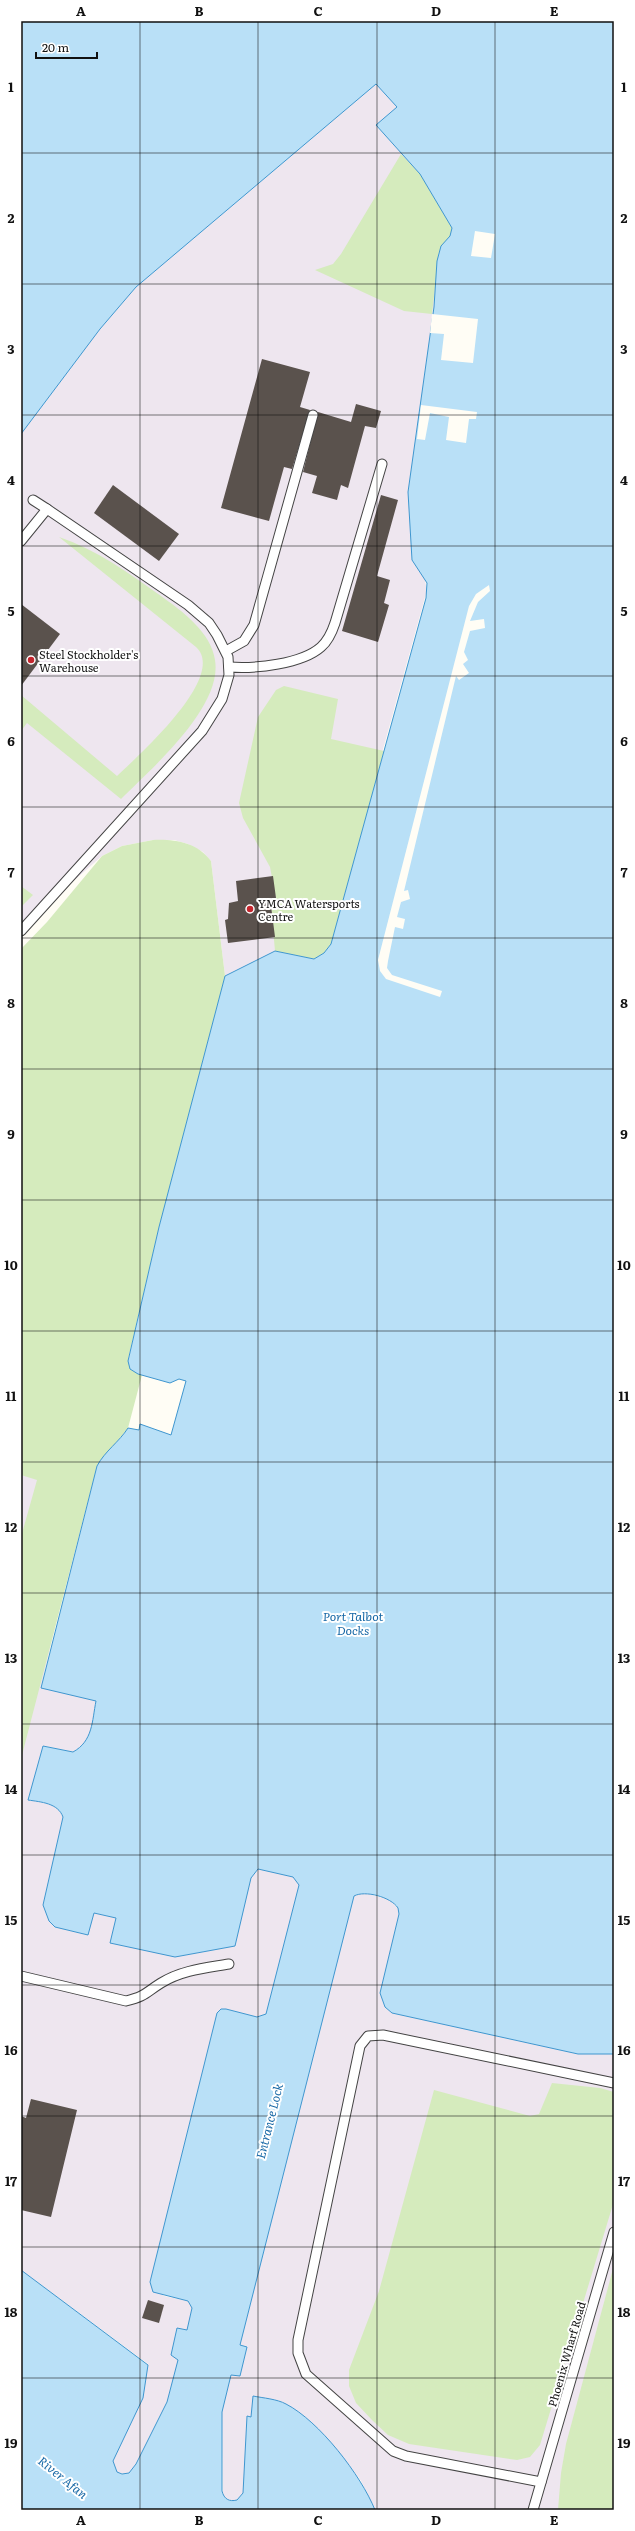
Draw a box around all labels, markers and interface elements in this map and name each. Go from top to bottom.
text: A [76,1,86,20]
text: B [195,1,204,20]
text: C [313,1,323,20]
text: D [431,1,441,20]
text: E [550,1,559,20]
scale bar [36,34,97,60]
text: 20 m [42,38,69,56]
text: 1 [8,77,14,96]
text: 1 [621,77,627,96]
text: 2 [8,208,15,227]
text: 2 [621,208,628,227]
text: 3 [7,339,15,358]
text: 3 [620,339,628,358]
text: 4 [7,470,15,489]
text: 4 [620,470,628,489]
text: 5 [7,601,15,620]
text: 5 [620,601,628,620]
place label: Steel Stockholder's Warehouse [39,646,138,675]
marker: Steel Stockholder's Warehouse [26,655,36,665]
text: 6 [7,731,15,750]
text: 6 [620,731,628,750]
text: 7 [7,862,15,881]
text: 7 [620,862,628,881]
place label: YMCA Watersports Centre [258,895,360,924]
marker: YMCA Watersports Centre [245,904,255,914]
text: 8 [7,993,15,1012]
text: 8 [620,993,628,1012]
text: 9 [7,1124,15,1143]
text: 9 [620,1124,628,1143]
text: 10 [4,1255,18,1274]
text: 10 [617,1255,631,1274]
text: 11 [6,1386,17,1405]
text: 11 [619,1386,630,1405]
text: 12 [5,1517,17,1536]
text: 12 [618,1517,630,1536]
water label: Port Talbot Docks [323,1607,383,1639]
text: 13 [5,1648,17,1667]
text: 13 [618,1648,630,1667]
text: 14 [5,1779,18,1798]
text: 14 [618,1779,631,1798]
text: 15 [5,1910,17,1929]
text: 15 [618,1910,630,1929]
text: 16 [5,2040,18,2059]
text: 16 [618,2040,631,2059]
water label: Entrance Lock [251,2081,287,2160]
text: 17 [5,2171,17,2190]
text: 17 [618,2171,630,2190]
street label: Phoenix Wharf Road [543,2299,589,2408]
text: 18 [4,2302,18,2321]
text: 18 [617,2302,631,2321]
text: 19 [5,2433,18,2452]
text: 19 [618,2433,631,2452]
water label: River Afan [35,2452,91,2502]
text: A [76,2510,86,2529]
text: B [195,2510,204,2529]
text: C [313,2510,323,2529]
text: D [431,2510,441,2529]
text: E [550,2510,559,2529]

